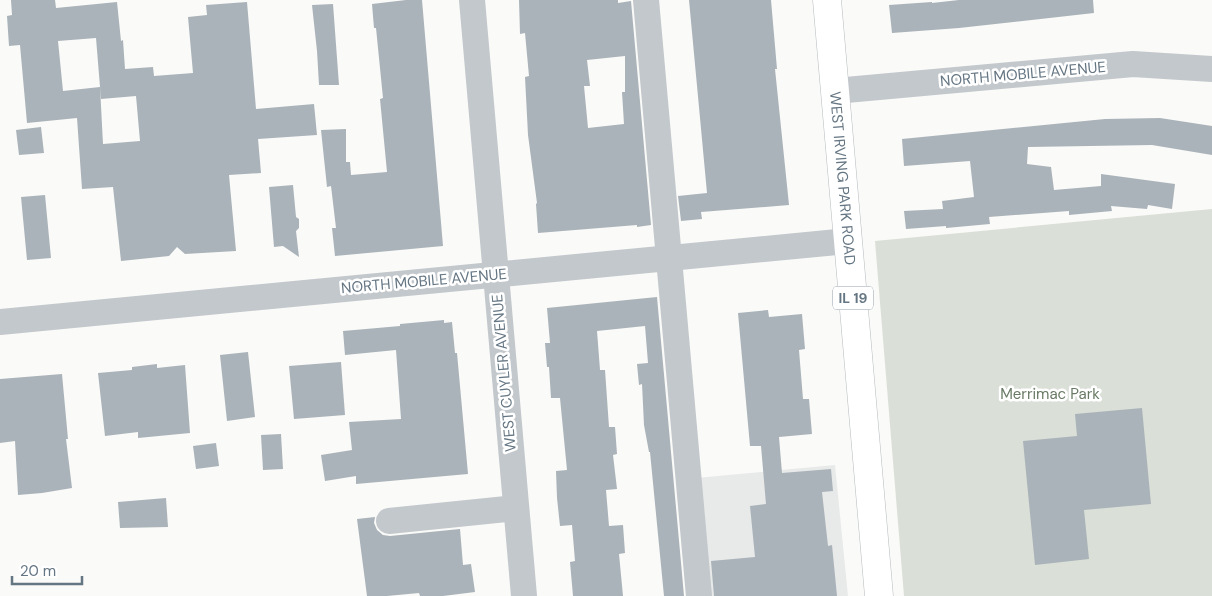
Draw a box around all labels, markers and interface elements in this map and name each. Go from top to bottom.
street label: NORTH MOBILE AVENUE [939,57,1107,91]
street label: WEST IRVING PARK ROAD [825,91,860,266]
street label: NORTH MOBILE AVENUE [340,264,508,298]
road number: IL 19 [833,286,873,310]
street label: WEST CUYLER AVENUE [487,293,521,453]
park label: Merrimac Park [1000,384,1100,404]
scale bar [12,554,82,586]
text: 20 m [20,561,56,581]

